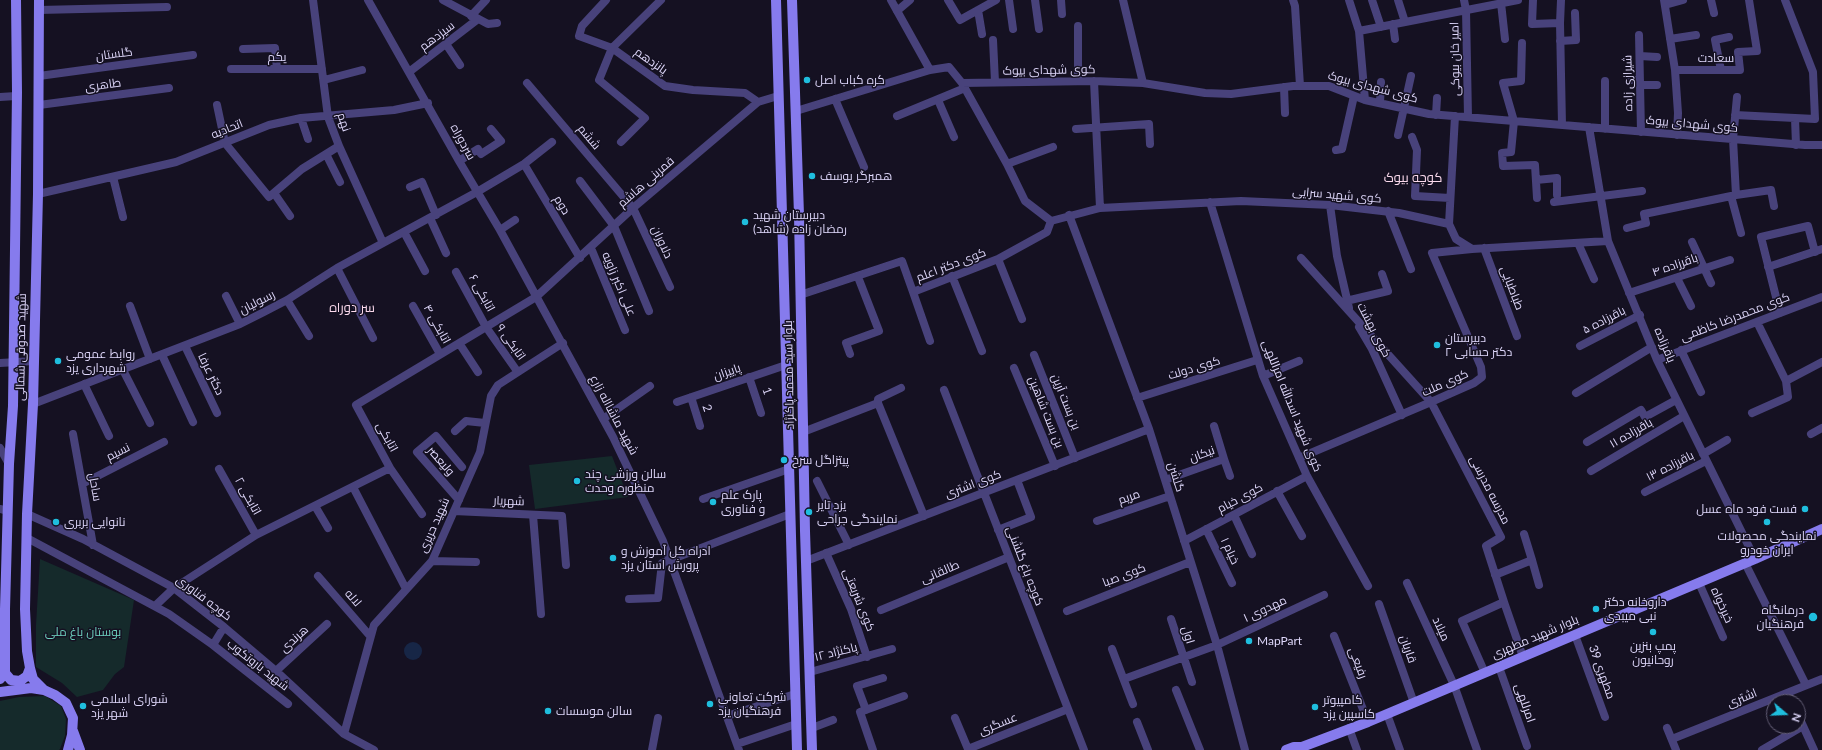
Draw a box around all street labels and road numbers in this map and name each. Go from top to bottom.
street label: سیزدهم [417,18,457,54]
street label: امیر خان بیوکی [1447,22,1463,96]
street label: گلستان [95,44,133,64]
street label: پانزدهم [632,45,670,77]
street label: یکم [267,50,287,64]
street label: سعادت [1698,51,1734,65]
street label: شیرازی زاده [1620,55,1636,111]
street label: کوی شهدای بیوک [1003,62,1095,78]
street label: کوی شهدای بیوک [1326,68,1420,106]
street label: طاهری [84,75,122,95]
street label: نهم [334,111,354,133]
street label: کوی شهدای بیوک [1645,113,1739,135]
street label: اتحادیه [209,116,245,142]
street label: سردوراه [447,121,479,163]
street label: ششم [574,122,604,152]
street label: قمربنی هاشم [615,153,677,211]
street label: کوی شهید سرایی [1292,184,1382,206]
street label: دوم [551,193,573,217]
street label: دلاوران [648,223,676,261]
street label: کوی دکتر اعلم [914,245,988,285]
street label: علی اکبر زاویه [599,250,639,318]
street label: باقرزاده ۴ [1650,250,1700,280]
street label: طباطبایی [1497,264,1527,312]
street label: اتابکی ۶ [466,272,498,314]
street label: رسولیان [237,287,277,317]
street label: کوی محمدرضا کاظمی [1678,289,1792,345]
street label: شهید صدوقی شمالی [13,293,29,401]
street label: کوی بهشت [1354,300,1394,360]
street label: اتابکی ۴ [420,302,454,346]
street label: باقرزاده ۵ [1580,303,1628,337]
street label: بلوار سید محمد پاکنژاد [781,320,797,430]
street label: اتابکی ۹ [493,321,529,363]
street label: باقرزاده [1651,325,1679,365]
street label: کوی شهید اسدالله امراللهی [1259,338,1325,474]
street label: دکتر عرفا [195,351,227,397]
street label: کوی دولت [1166,353,1222,383]
street label: پاییزان [711,361,743,383]
street label: کوی ملت [1419,366,1471,400]
street label: بن بست آرین [1048,372,1084,432]
street label: شهید ماشااله زارع [587,373,641,457]
street label: بن بست شاهین [1025,374,1067,450]
street label: 1 [759,385,775,397]
street label: 2 [699,402,715,414]
street label: باقرزاده ۱۱ [1607,415,1655,451]
street label: اتابکی [373,420,401,454]
street label: نسیم [104,440,132,464]
street label: ولیعصر [424,443,458,479]
street label: نیکان [1187,443,1217,465]
street label: باقرزاده ۱۳ [1644,448,1696,484]
street label: مدرسه مدرسی [1467,453,1513,527]
street label: گلشن [1164,460,1188,494]
street label: کوی اشتری [943,467,1003,501]
street label: ساحل [85,472,105,502]
street label: اتابکی ۲ [232,475,264,517]
street label: کوی خیام [1215,480,1265,516]
street label: مریم [1116,487,1142,507]
street label: شهریار [493,493,525,509]
street label: شهید حریری [415,495,453,555]
street label: کوچه باغ گلشنی [1003,524,1047,608]
street label: خیام ۱ [1218,535,1242,567]
street label: طالقانی [918,557,962,587]
street label: کوی صبا [1100,560,1148,590]
street label: کوی شریعتی [840,566,878,634]
street label: کوچه فناوری [173,572,235,624]
street label: خیرخواه [1708,585,1736,625]
street label: لاله [342,586,364,610]
street label: مهدوی ۱ [1241,593,1289,625]
street label: بلوار شهید مطهری [1489,612,1581,662]
street label: میلاد [1429,615,1453,643]
street label: هرندی [277,622,311,656]
street label: اول [1179,624,1197,646]
street label: قاریان [1397,633,1419,665]
street label: شهید باروتکوب [224,636,292,694]
street label: پاکنژاد ۱۲ [813,640,859,664]
street label: مطهری 39 [1586,643,1618,701]
street label: رفیعی [1346,645,1370,681]
street label: امرللهی [1512,682,1538,724]
street label: اشتری [1725,686,1759,710]
street label: عسگری [977,710,1019,738]

